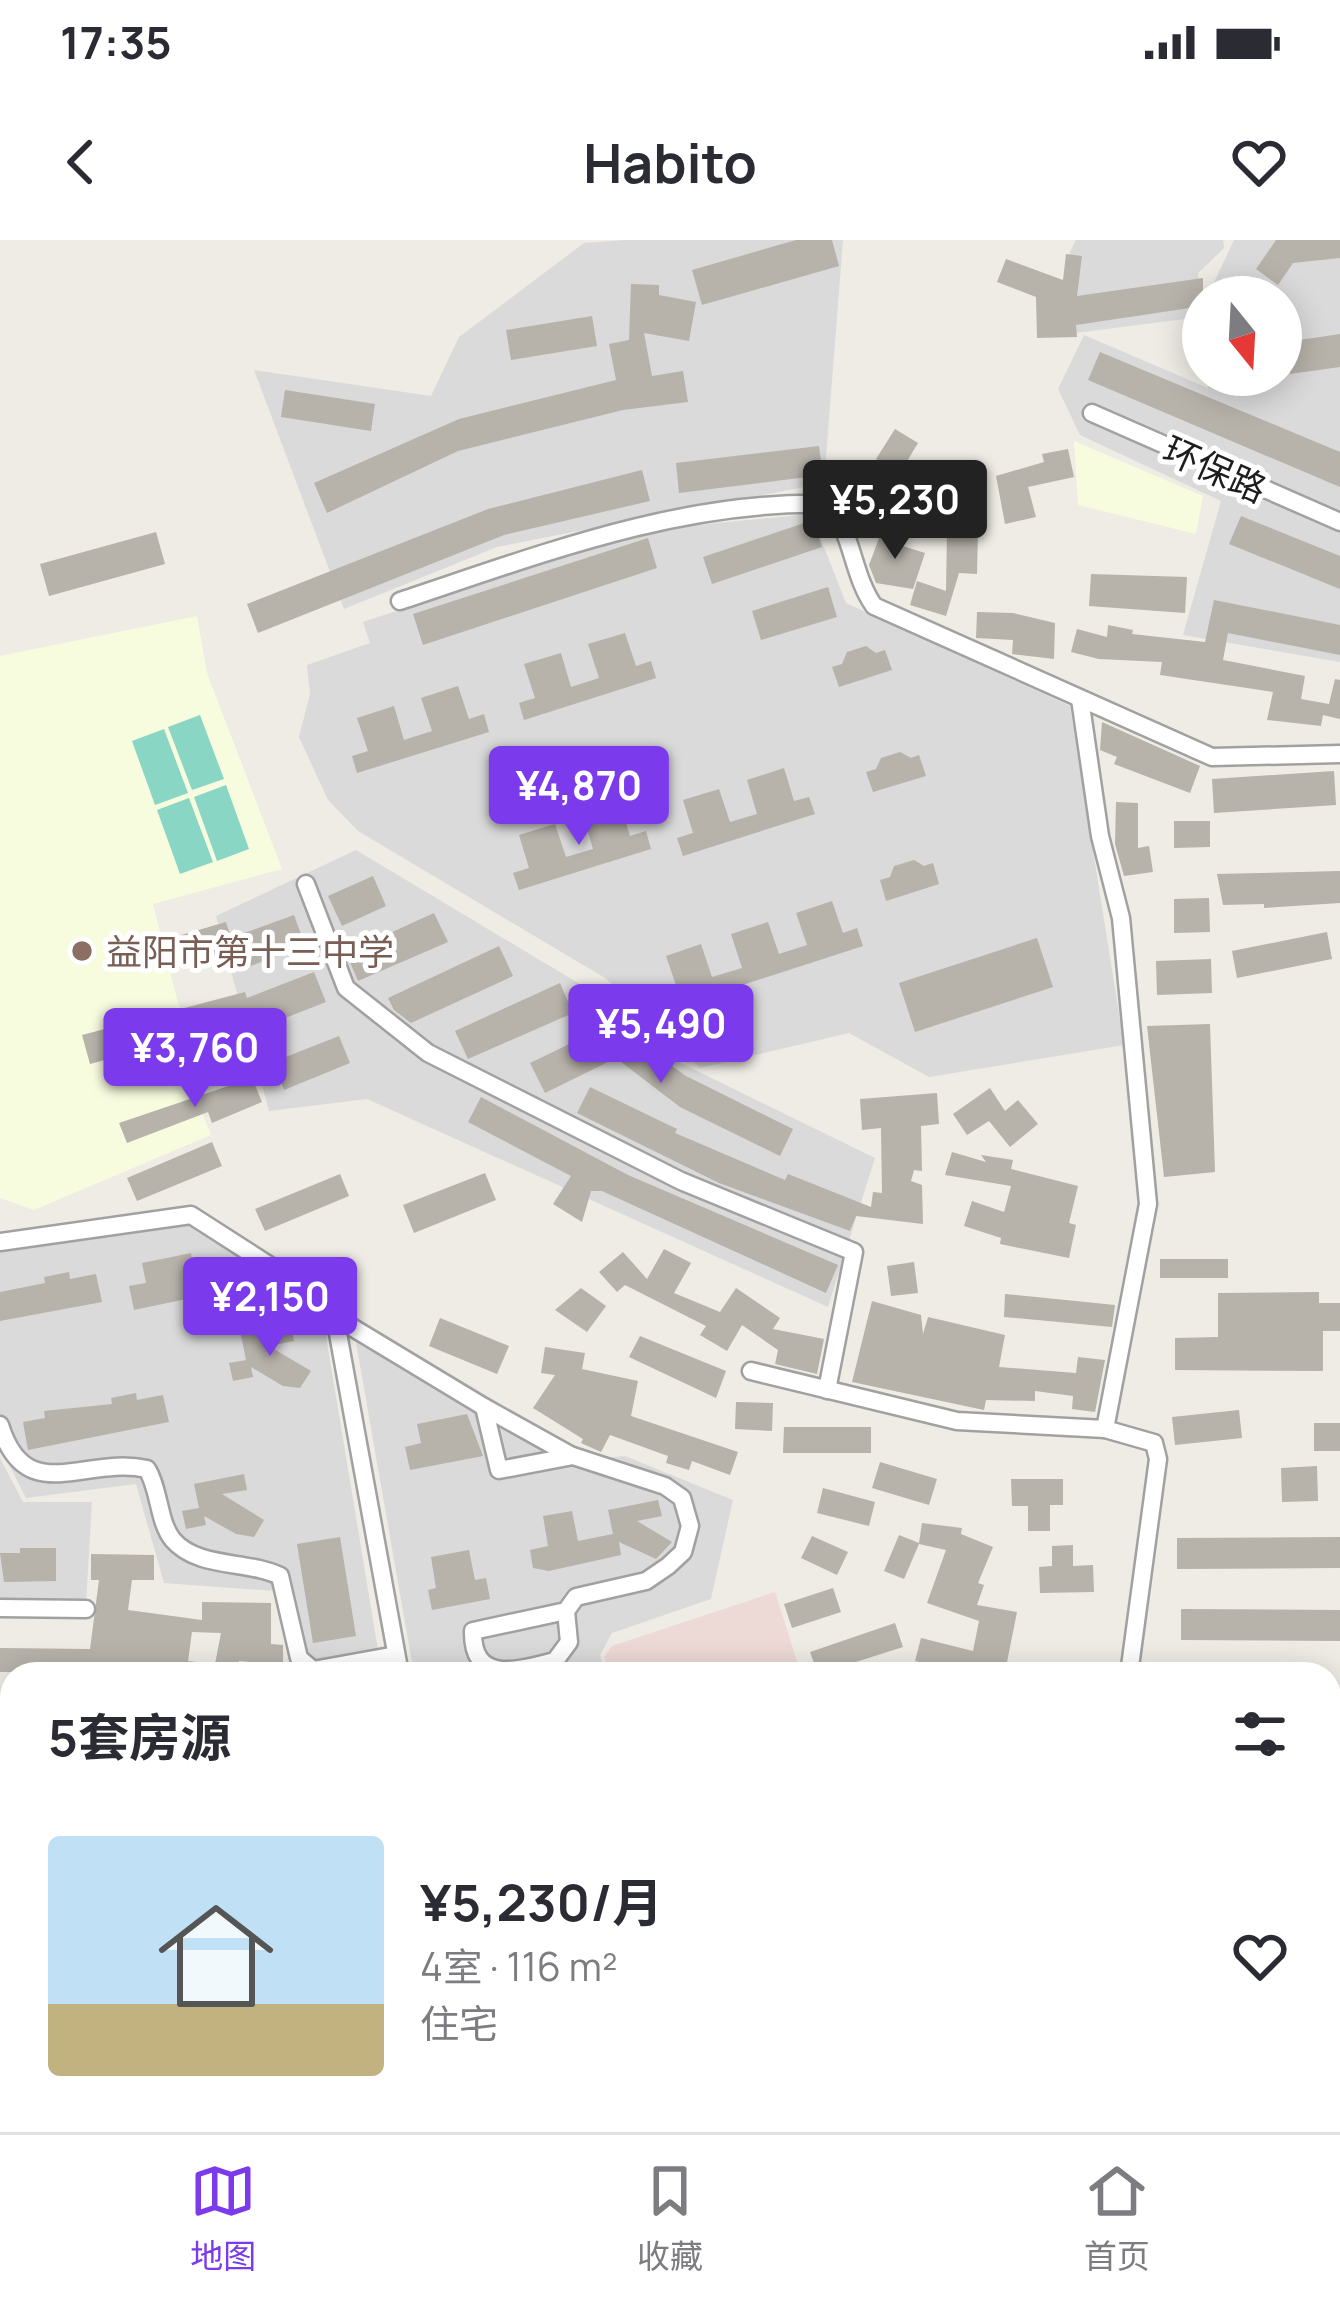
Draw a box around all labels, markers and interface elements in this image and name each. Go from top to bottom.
text: 17:35 [60,11,172,73]
text: Habito [583,125,757,199]
icon: back [48,129,114,195]
icon: heart [1226,129,1292,195]
north arrow [1182,276,1302,396]
map controls [1182,276,1302,396]
street label: 环保路 [1156,425,1274,513]
pin: ¥5,230 [797,460,993,562]
text: ¥5,230 [830,472,960,526]
pin: ¥4,870 [481,746,677,848]
text: ¥4,870 [516,758,642,812]
place label: 益阳市第十三中学 [106,927,394,976]
marker: 益阳市第十三中学 [69,938,95,964]
pin: ¥5,490 [563,984,759,1086]
text: ¥5,490 [595,996,727,1050]
pin: ¥3,760 [97,1008,293,1110]
text: ¥3,760 [130,1020,260,1074]
pin: ¥2,150 [172,1257,368,1359]
text: ¥2,150 [210,1269,330,1323]
icon: filters [1227,1701,1293,1767]
text: 5套房源 [48,1702,231,1771]
text: ¥5,230/月 [420,1867,663,1936]
icon: home [144,1884,288,2028]
icon: heart [1227,1923,1293,1989]
text: 4室 · 116 m² [420,1939,618,1993]
text: 住宅 [420,1996,498,2050]
tab: 地图 [190,2158,256,2278]
tab: 收藏 [637,2158,703,2278]
tab: 首页 [1084,2158,1150,2278]

